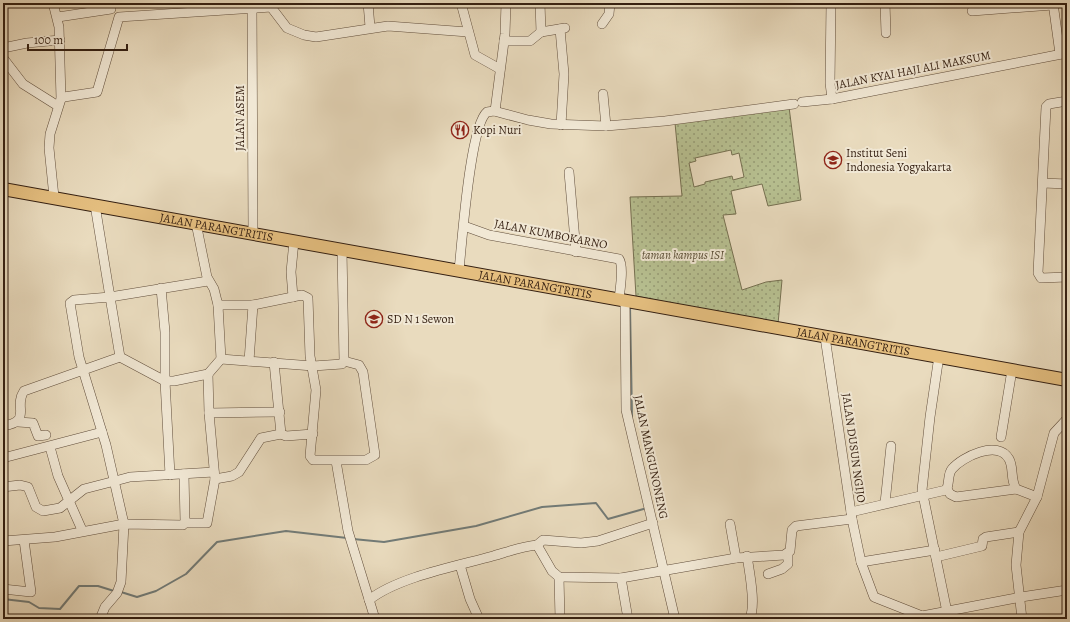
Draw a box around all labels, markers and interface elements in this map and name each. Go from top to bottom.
scale bar [28,26,127,52]
text: 100 m [34,32,63,48]
street label: JALAN KYAI HAJI ALI MAKSUM [834,47,992,93]
street label: JALAN ASEM [232,85,248,151]
restaurant icon: Kopi Nuri [450,120,470,140]
place label: Kopi Nuri [473,122,521,138]
place label: Institut Seni Indonesia Yogyakarta [846,145,952,175]
school or university icon: Institut Seni Indonesia Yogyakarta [823,150,843,170]
street label: JALAN PARANGTRITIS [159,209,275,245]
street label: JALAN KUMBOKARNO [493,215,609,253]
park label: taman kampus ISI [642,247,725,263]
street label: JALAN PARANGTRITIS [478,267,593,303]
school or university icon: SD N 1 Sewon [364,309,384,329]
place label: SD N 1 Sewon [387,311,454,327]
street label: JALAN PARANGTRITIS [795,324,911,360]
street label: JALAN DUSUN NGIJO [838,392,870,504]
street label: JALAN MANGUNONENG [630,393,672,521]

